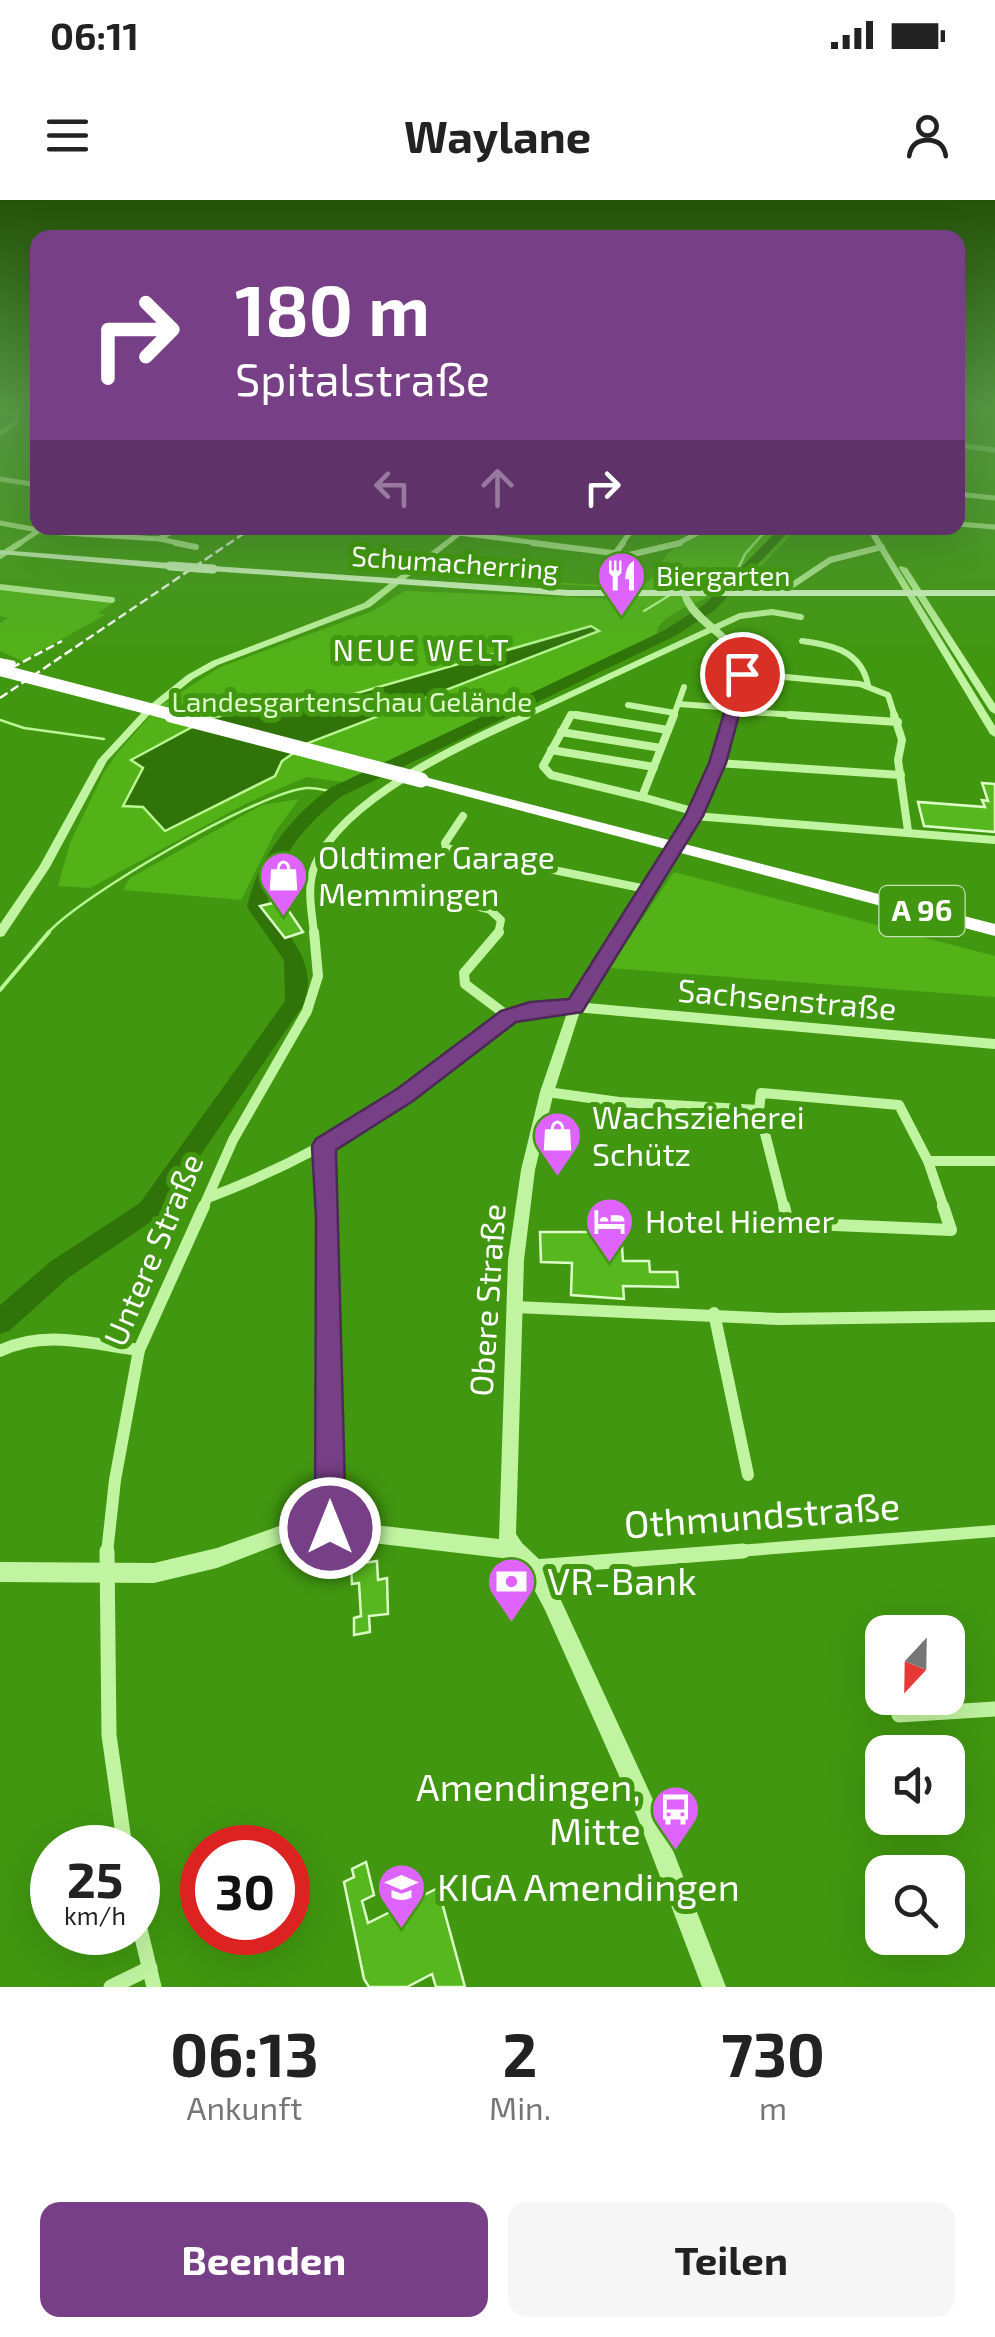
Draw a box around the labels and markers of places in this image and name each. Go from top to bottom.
restaurant icon: Biergarten [595,550,647,618]
place label: Biergarten [656,558,791,592]
pin [700,632,785,717]
place label: Oldtimer Garage Memmingen [318,837,555,912]
shop icon: Oldtimer Garage Memmingen [257,850,309,918]
place label: Wachszieherei Schütz [592,1097,805,1172]
shop icon: Wachszieherei Schütz [531,1110,583,1178]
hotel icon: Hotel Hiemer [584,1196,636,1264]
place label: Hotel Hiemer [645,1201,834,1239]
bank icon: VR-Bank [486,1556,538,1624]
place label: VR-Bank [547,1557,697,1603]
place label: Amendingen, Mitte [416,1763,641,1853]
bus stop icon: Amendingen, Mitte [650,1784,702,1852]
school or university icon: KIGA Amendingen [376,1862,428,1930]
place label: KIGA Amendingen [437,1863,740,1909]

